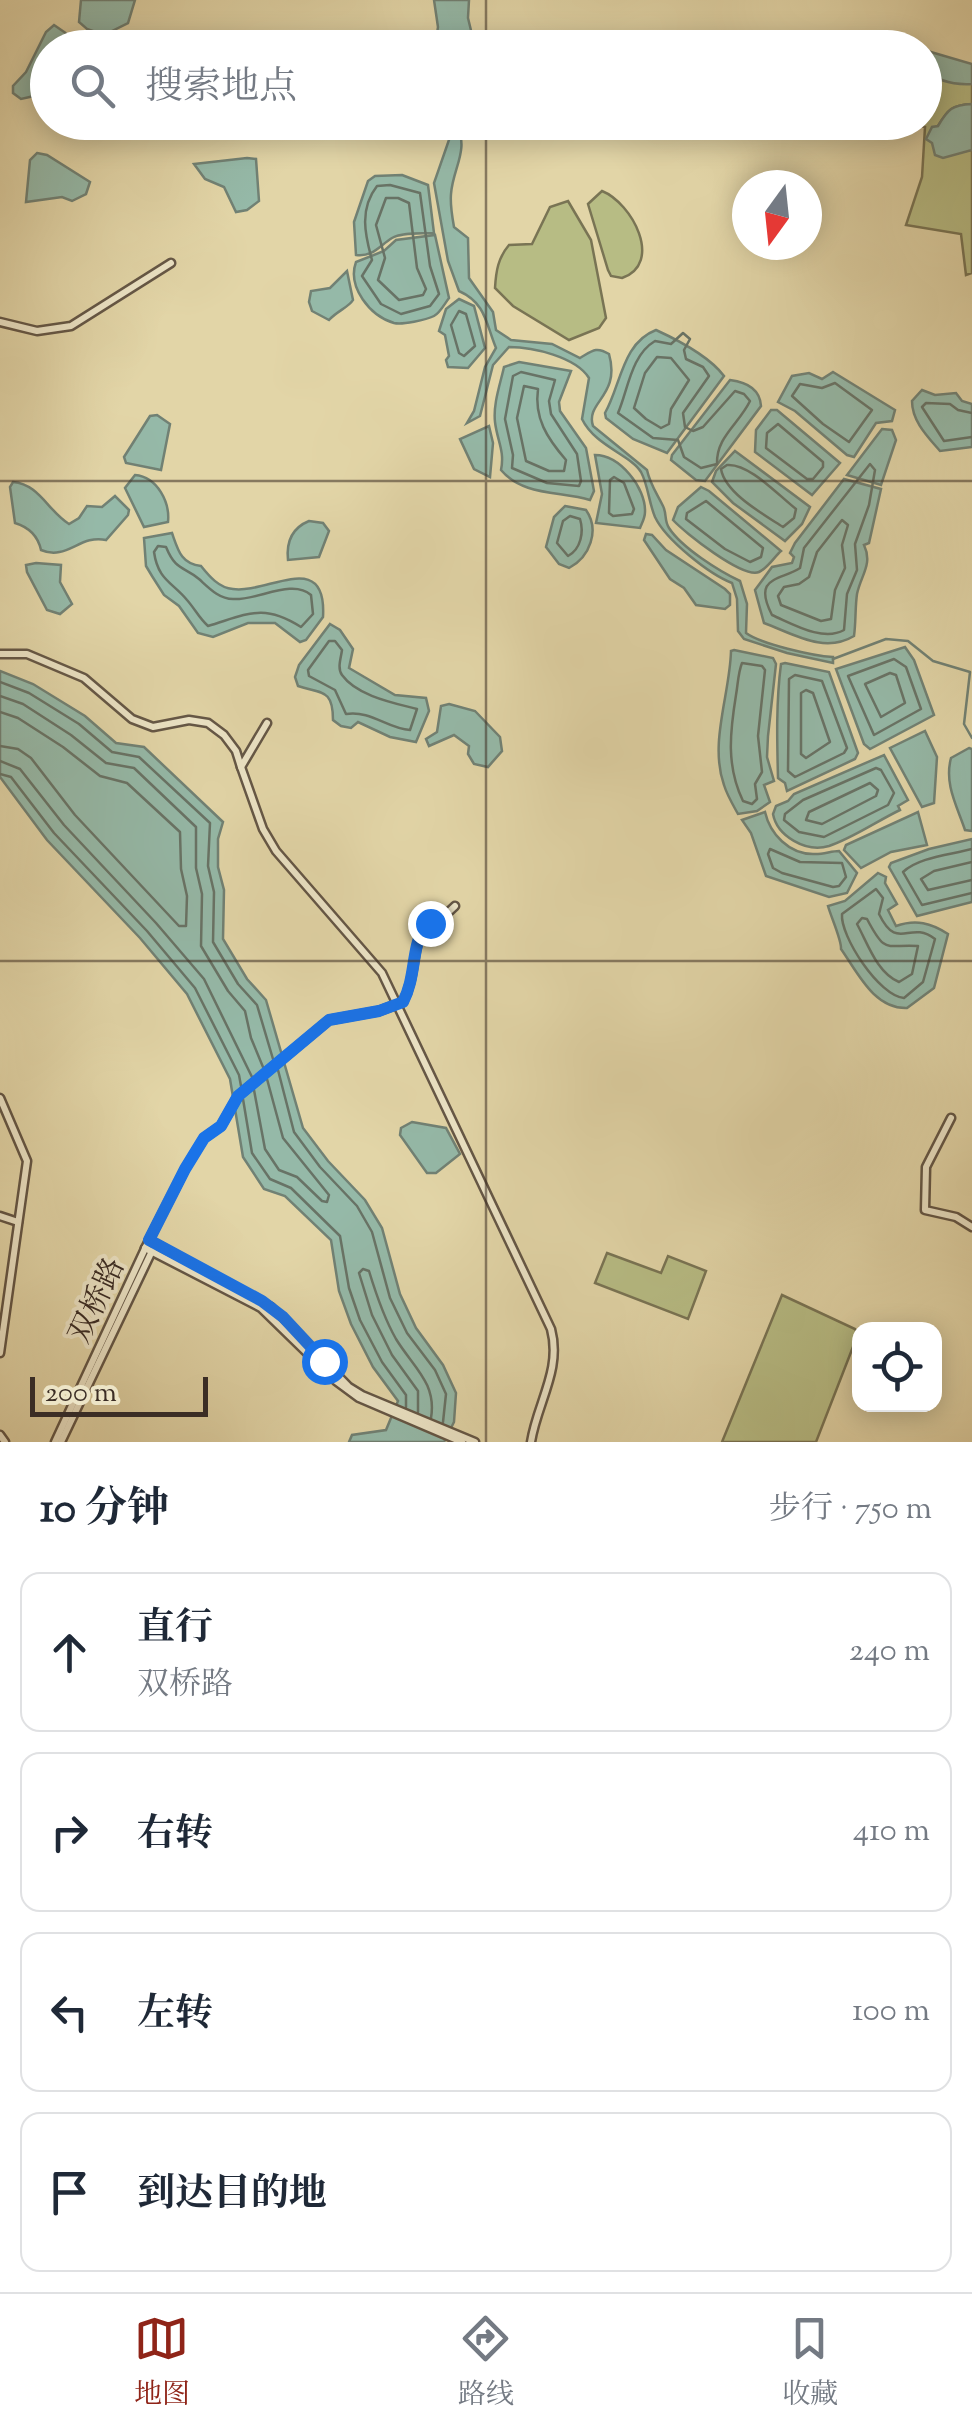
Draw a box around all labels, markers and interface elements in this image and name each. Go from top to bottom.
search box [30,30,942,140]
icon: search [65,58,120,113]
text: 搜索地点 [145,62,297,116]
north arrow [732,170,822,260]
route end [408,901,454,947]
street label: 双桥路 [60,1251,137,1351]
map controls [852,1322,942,1412]
button: locate [852,1322,942,1412]
route start [302,1339,348,1385]
scale bar [30,1372,208,1416]
text: 200 m [45,1374,117,1414]
text: 10 分钟 [40,1481,169,1541]
text: 步行 · 750 m [769,1487,932,1533]
text: 直行 [137,1603,213,1657]
icon: ahead [42,1625,97,1680]
text: 240 m [849,1629,930,1675]
text: 双桥路 [137,1663,233,1709]
icon: right [42,1805,97,1860]
text: 右转 [137,1809,213,1863]
text: 410 m [853,1809,930,1855]
icon: left [42,1985,97,2040]
text: 左转 [137,1989,213,2043]
text: 100 m [852,1989,930,2035]
icon: arrive [42,2165,97,2220]
text: 到达目的地 [137,2169,327,2223]
tab: 地图 [134,2311,190,2416]
tab: 路线 [458,2311,514,2416]
tab: 收藏 [782,2311,838,2416]

